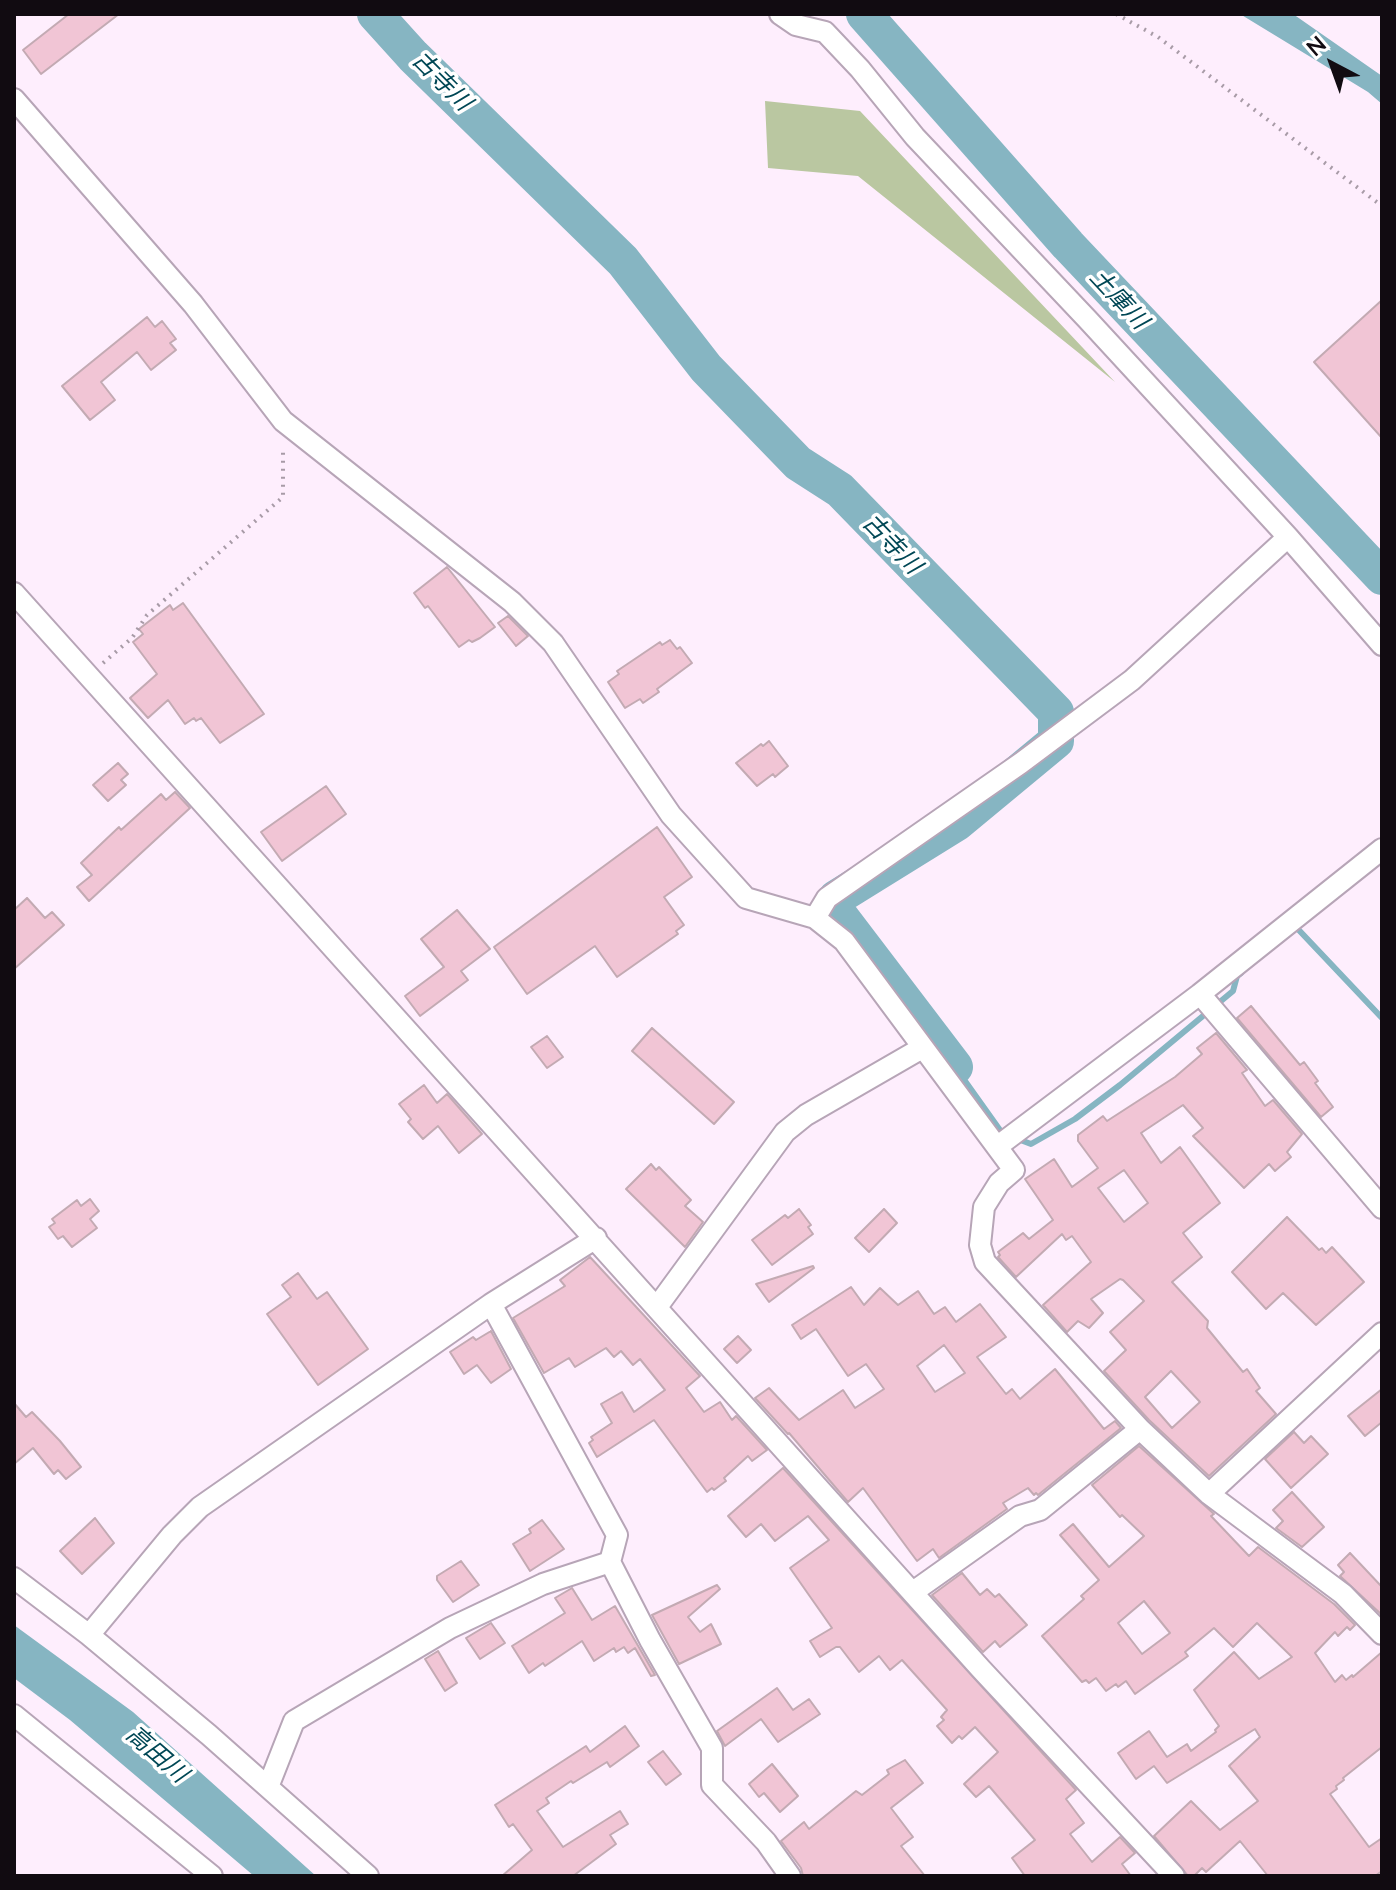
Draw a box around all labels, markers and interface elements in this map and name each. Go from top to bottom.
north arrow [1292,24,1372,104]
text: N [1301,30,1331,61]
water label: 古寺川 [406,45,478,117]
water label: 土庫川 [1084,263,1154,335]
water label: 古寺川 [857,508,927,580]
water label: 高田川 [120,1720,194,1788]

